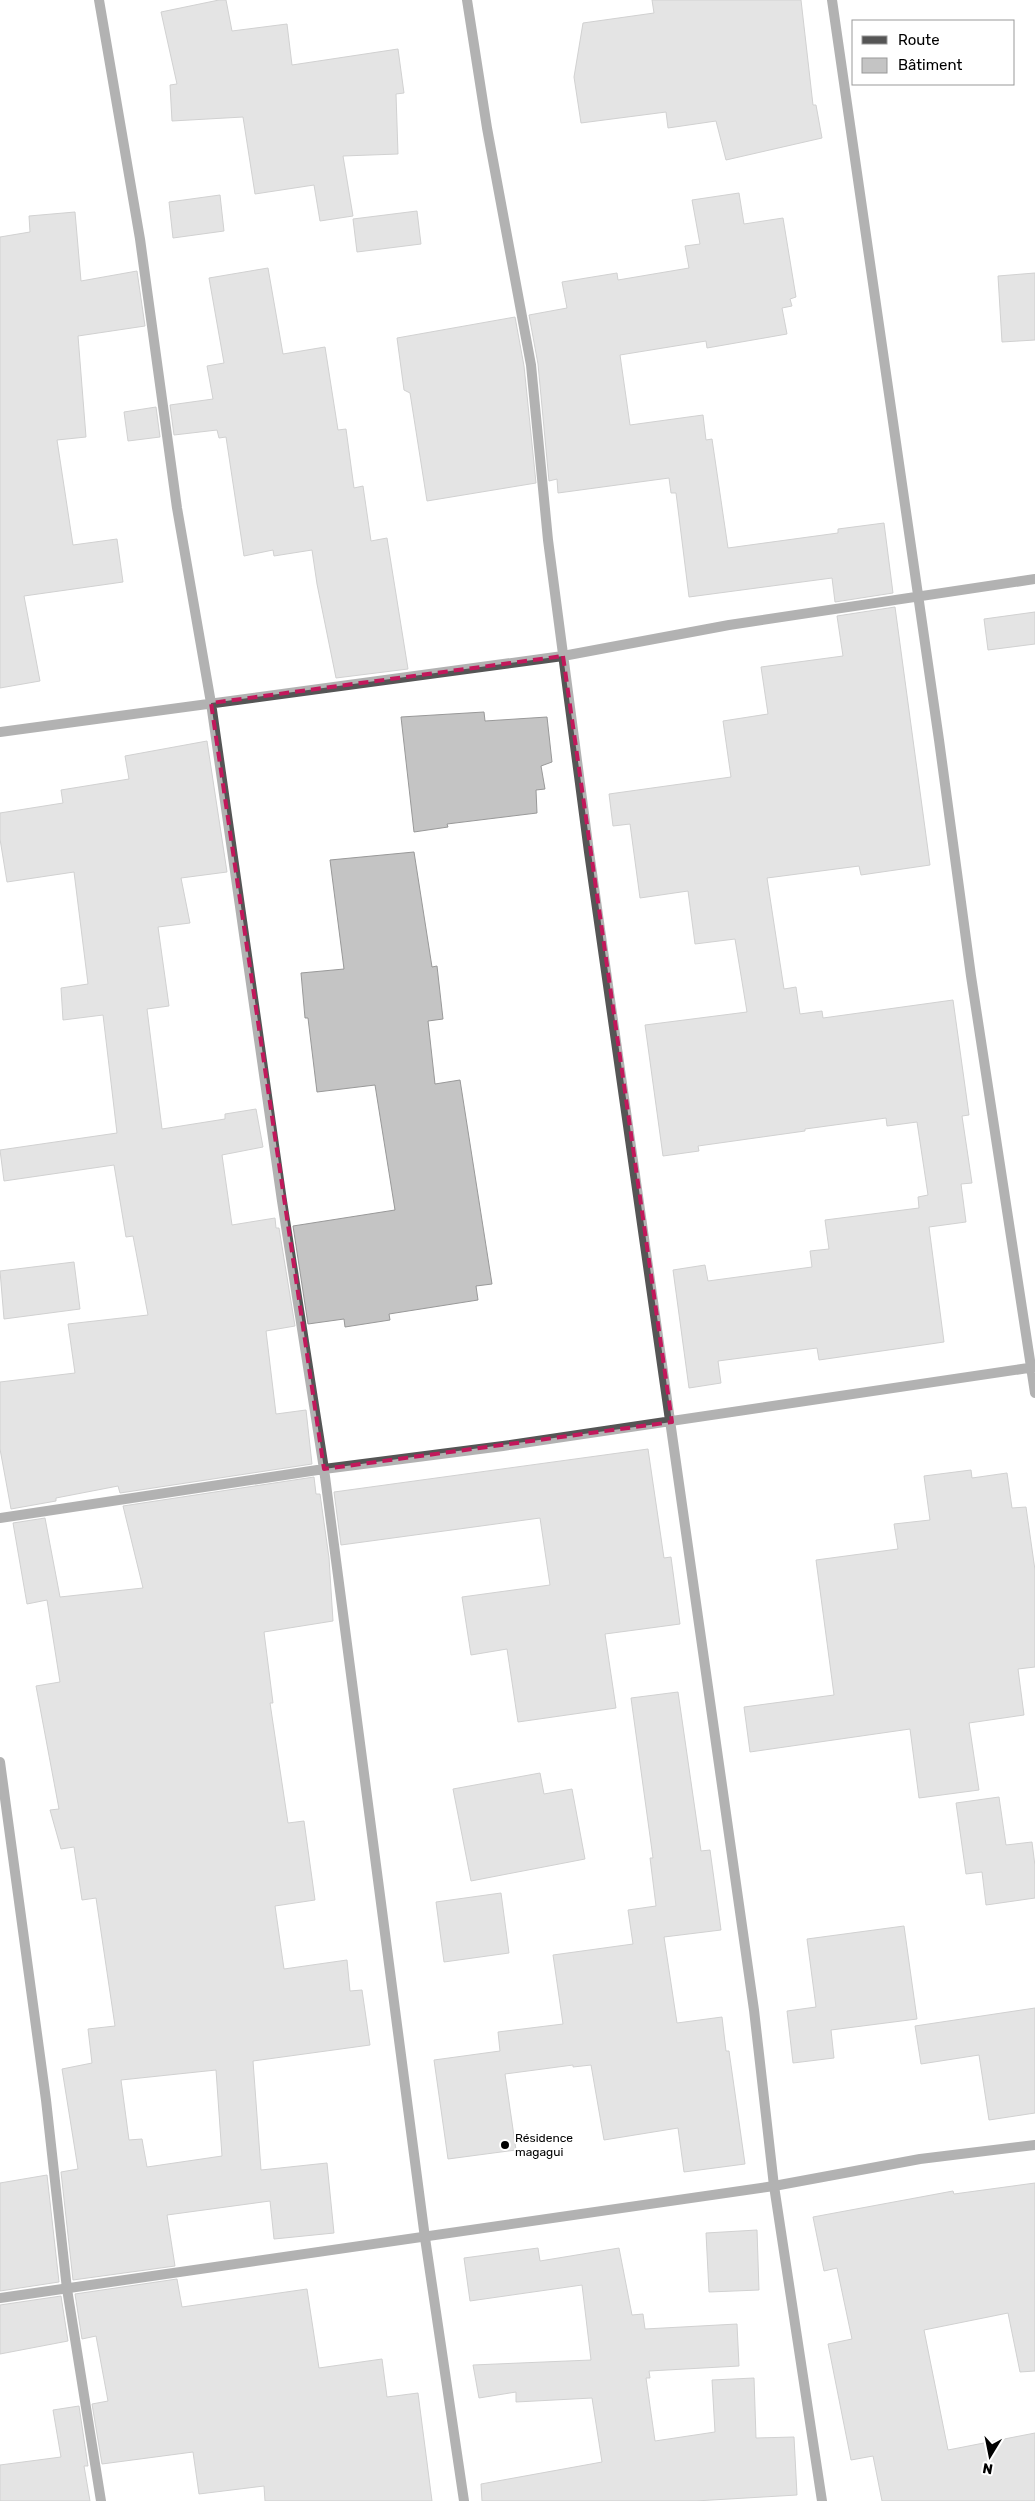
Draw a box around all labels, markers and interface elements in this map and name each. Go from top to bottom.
legend [852,20,1015,85]
text: Route [898,31,940,49]
text: Bâtiment [898,56,962,74]
place label: Résidence magagui [515,2131,573,2159]
marker: Résidence magagui [499,2139,511,2151]
north arrow [965,2431,1015,2481]
text: N [981,2459,994,2478]

